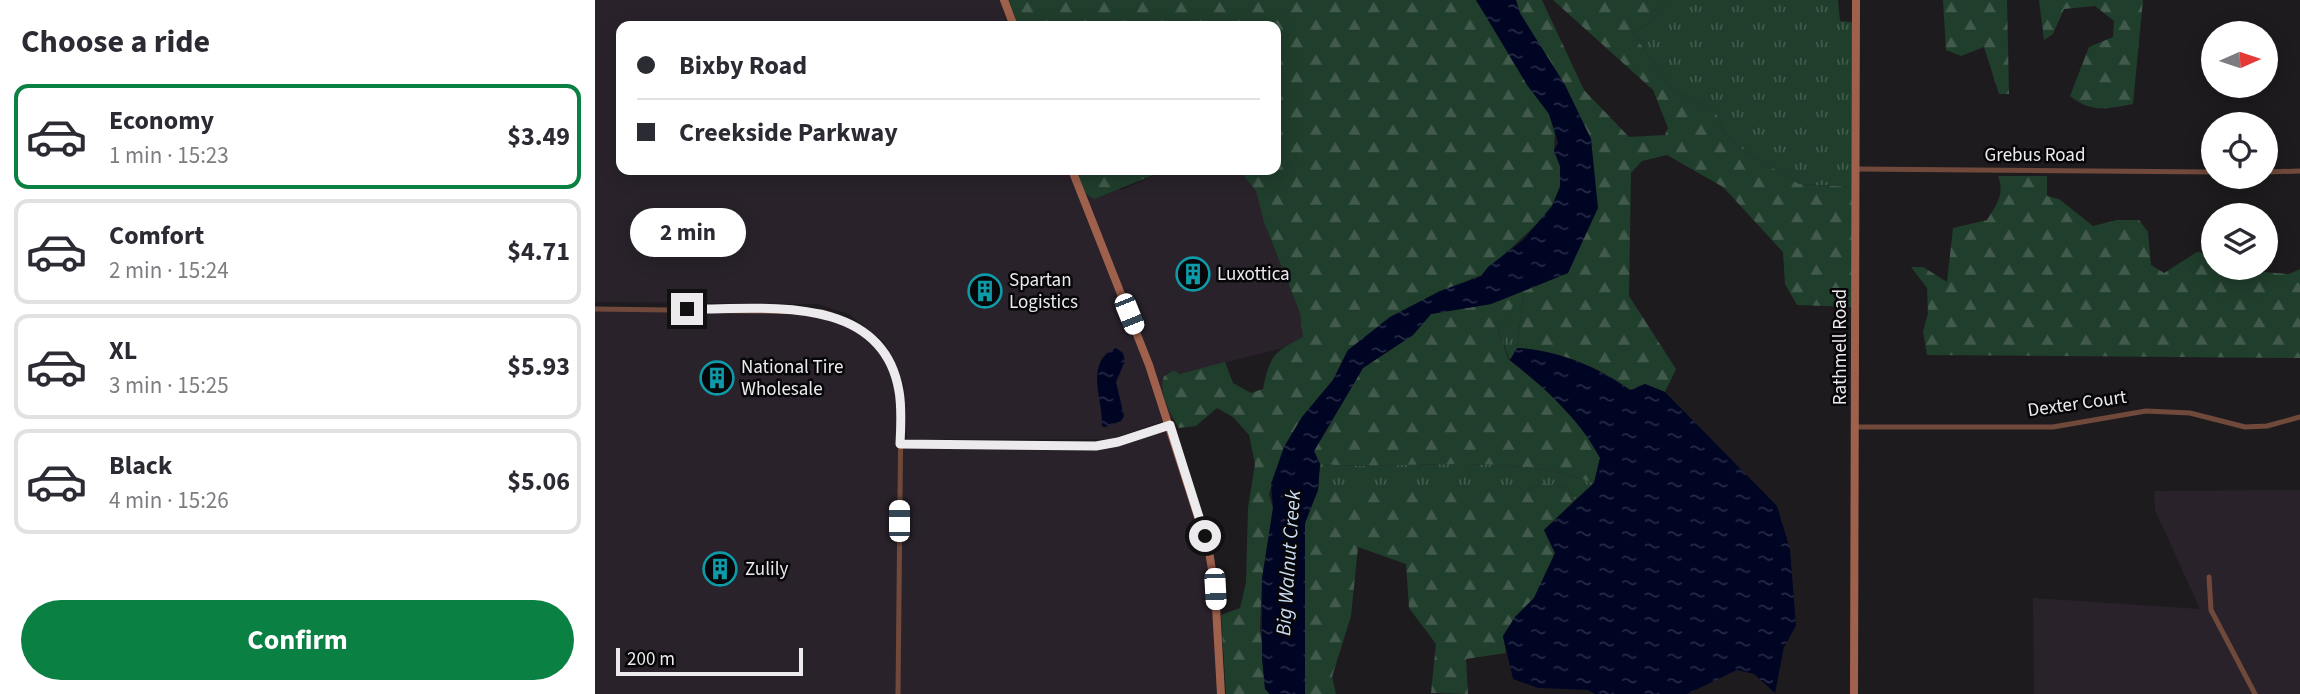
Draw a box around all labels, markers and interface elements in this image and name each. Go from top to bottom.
text: Choose a ride [21,19,210,65]
north arrow [2201,21,2279,98]
map controls [2201,21,2278,280]
text: Bixby Road [679,47,807,84]
text: Economy [109,102,214,139]
icon: car [25,105,88,168]
button: locate [2201,112,2278,189]
text: Creekside Parkway [679,114,898,151]
text: $3.49 [507,118,570,155]
text: 1 min · 15:23 [109,139,229,172]
street label: Grebus Road [1985,142,2085,169]
button: layers [2201,203,2278,280]
callout: 2 min [629,208,745,256]
text: 2 min [660,216,716,249]
text: Comfort [109,217,204,254]
icon: car [25,220,88,283]
text: $4.71 [507,233,570,270]
text: 2 min · 15:24 [109,254,229,287]
building icon: Luxottica [1174,255,1212,293]
place label: Luxottica [1217,261,1290,288]
place label: Spartan Logistics [1009,267,1078,316]
building icon: Spartan Logistics [966,272,1004,310]
street label: Rathmell Road [1827,289,1854,405]
car [1112,291,1147,337]
route end [671,293,703,325]
text: XL [109,332,137,369]
icon: car [25,335,88,398]
text: $5.93 [507,348,570,385]
place label: National Tire Wholesale [741,354,843,403]
building icon: National Tire Wholesale [698,359,736,397]
text: 3 min · 15:25 [109,369,229,402]
street label: Dexter Court [2026,384,2129,424]
text: Black [109,447,172,484]
icon: car [25,450,88,513]
text: $5.06 [507,463,570,500]
text: 4 min · 15:26 [109,484,229,517]
water label: Big Walnut Creek [1268,488,1308,637]
car [889,500,910,542]
route start [1189,520,1221,552]
building icon: Zulily [701,550,739,588]
place label: Zulily [745,556,789,583]
car [1204,567,1227,611]
button: Confirm [21,600,574,680]
scale bar [616,645,803,677]
text: 200 m [627,646,675,673]

